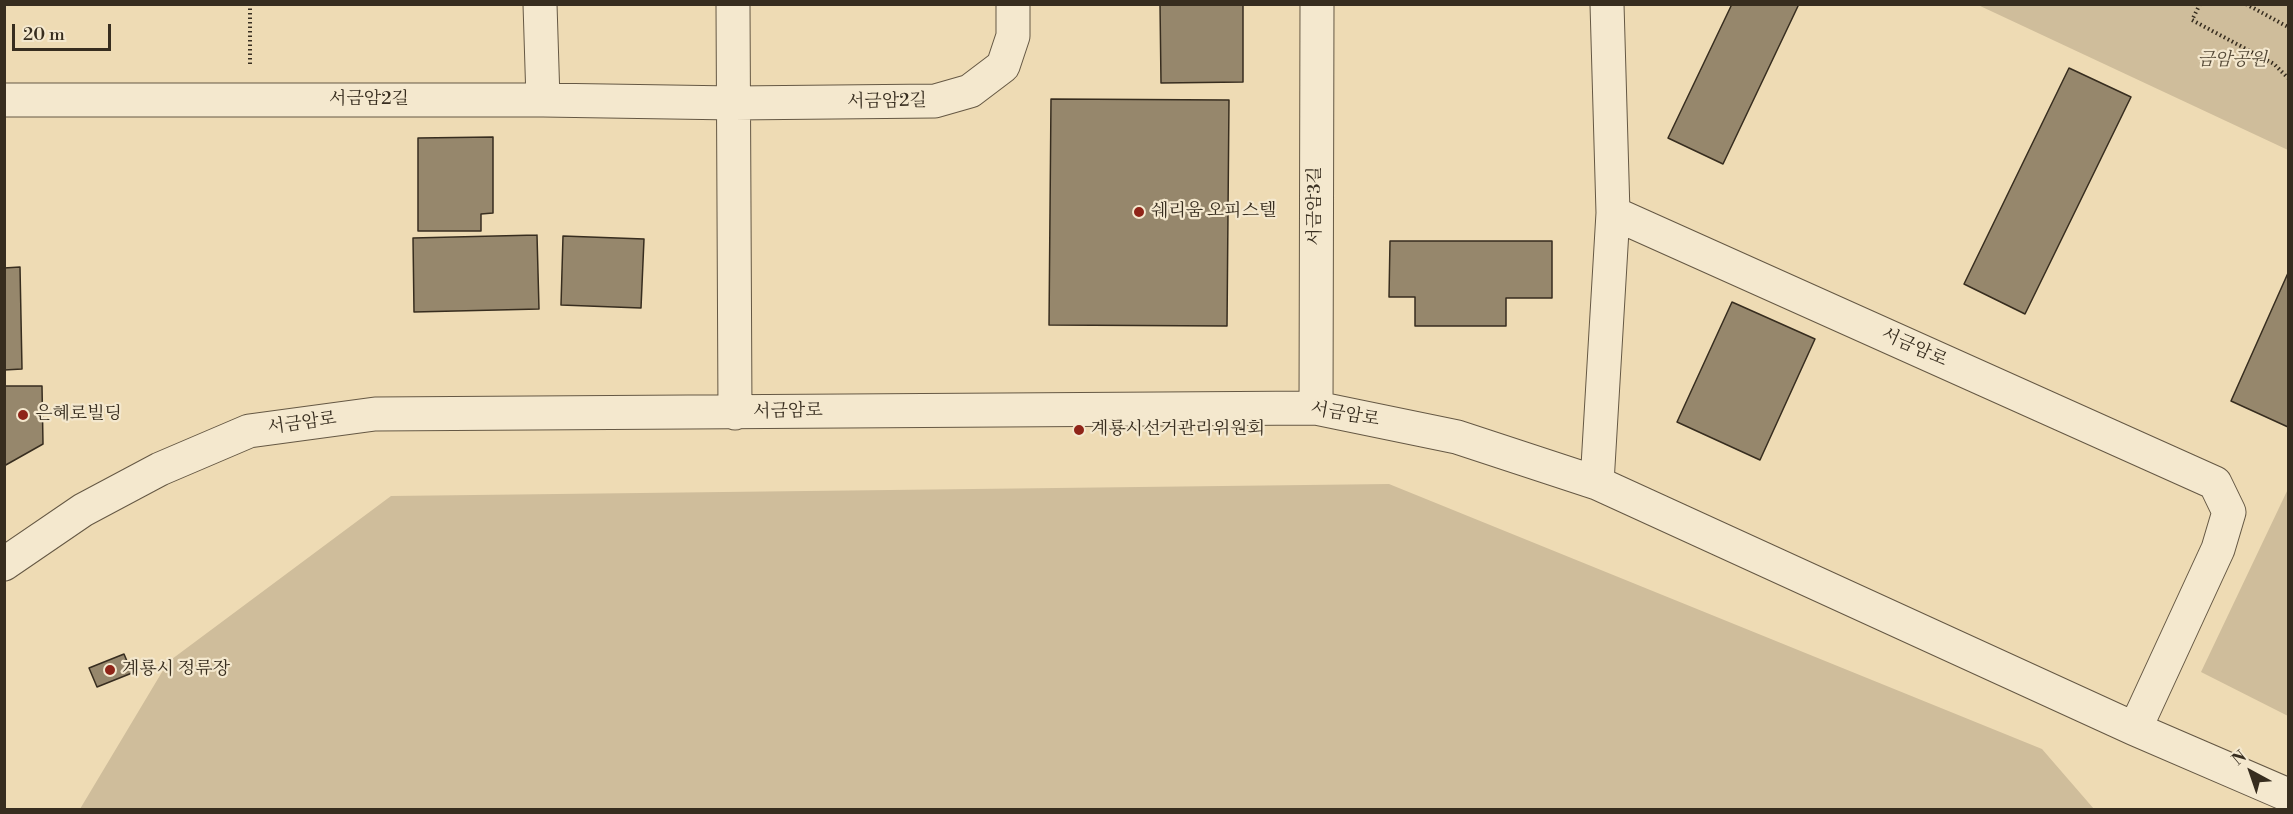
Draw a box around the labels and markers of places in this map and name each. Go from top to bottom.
place label: 쉐리움 오피스텔 [1151,201,1276,223]
marker: 쉐리움 오피스텔 [1132,205,1146,219]
place label: 은혜로빌딩 [35,404,122,426]
marker: 은혜로빌딩 [16,408,30,422]
place label: 계룡시선거관리위원회 [1091,419,1265,441]
marker: 계룡시선거관리위원회 [1072,423,1086,437]
place label: 계룡시 정류장 [122,659,230,681]
marker: 계룡시 정류장 [103,663,117,677]

